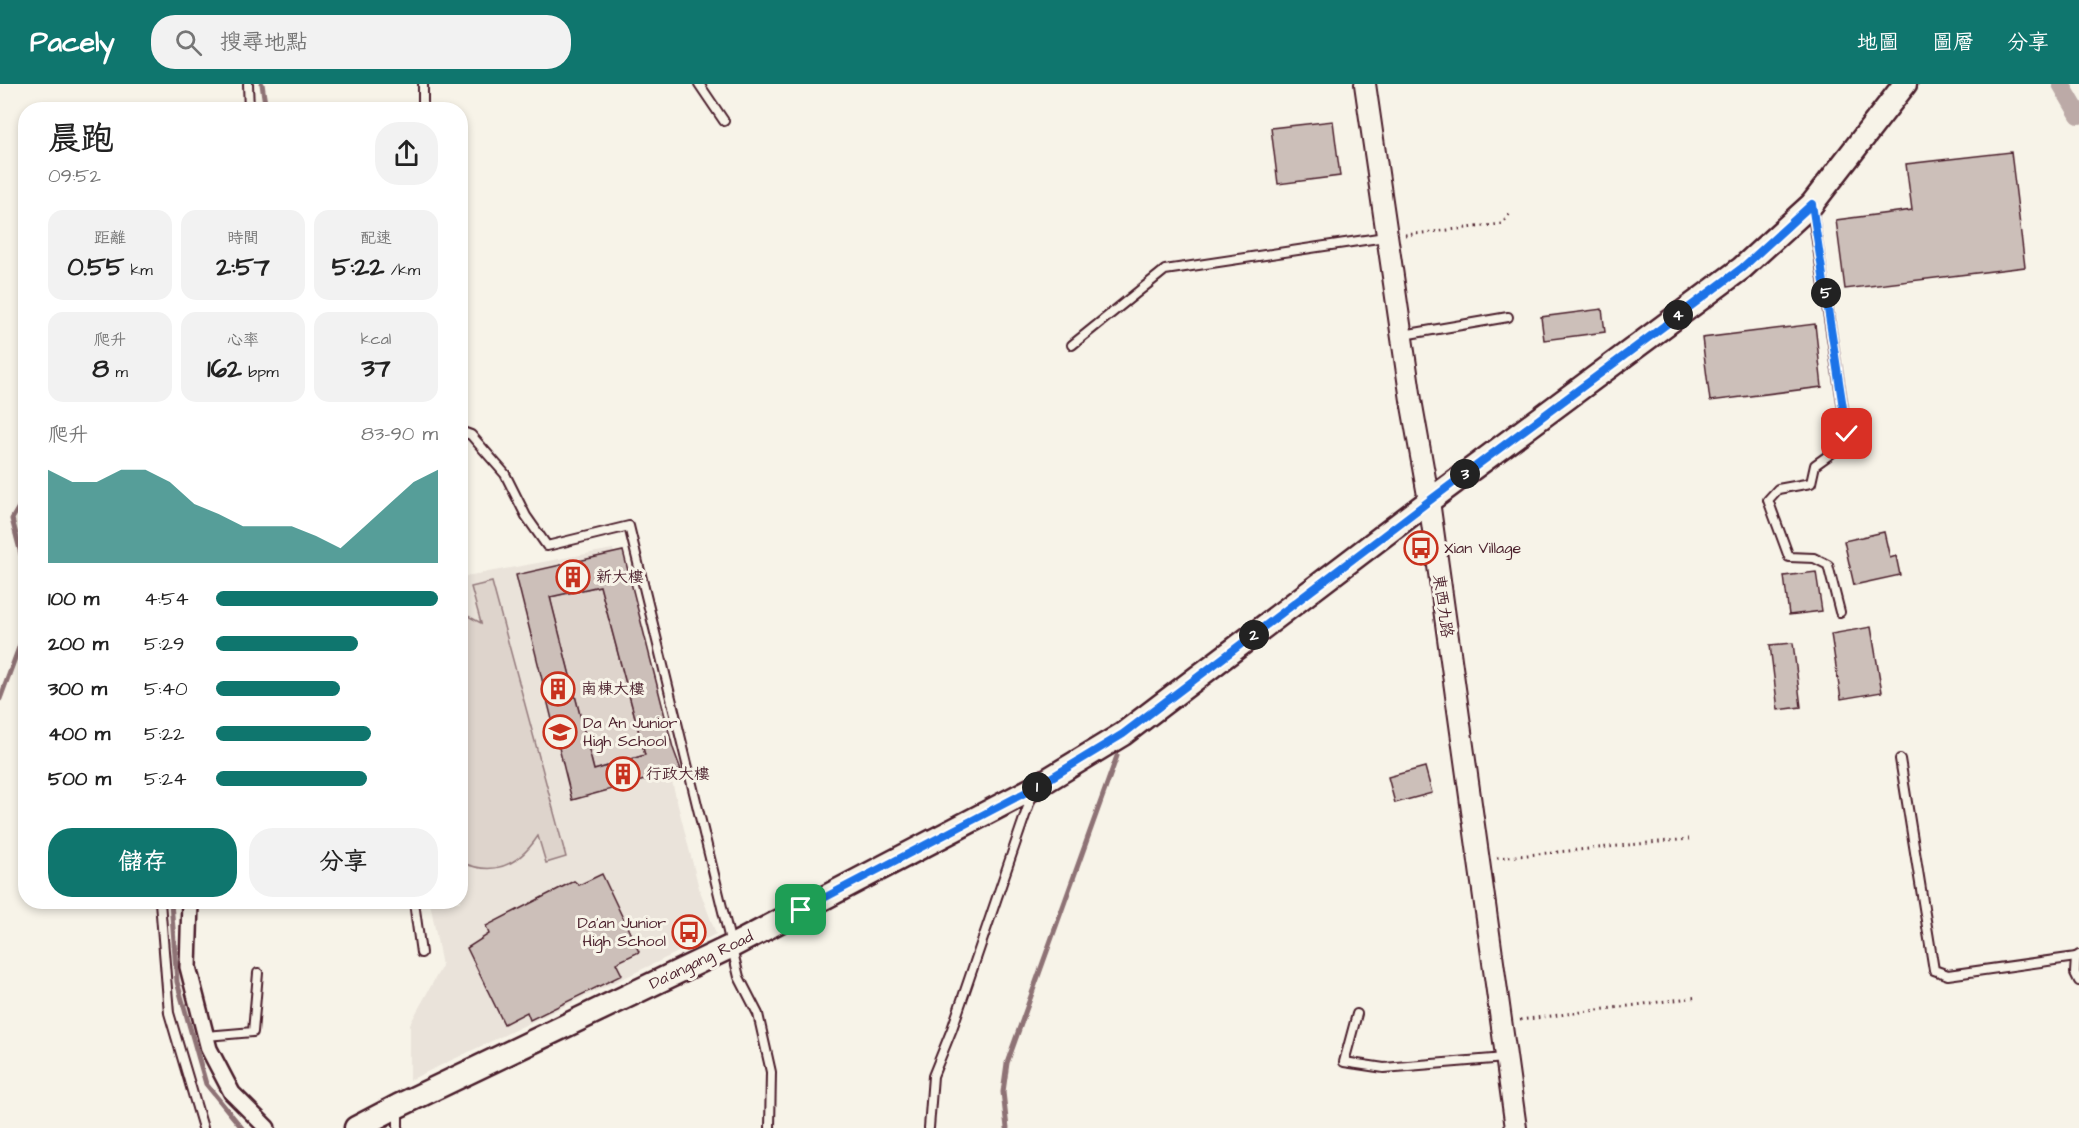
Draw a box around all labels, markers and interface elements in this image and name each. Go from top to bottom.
search box [151,15,571,69]
text: Pacely [30,23,115,62]
icon: search [172,26,205,59]
text: 搜尋地點 [220,27,308,58]
text: 地圖 [1857,28,1899,57]
text: 圖層 [1932,28,1974,57]
text: 分享 [2007,28,2049,57]
text: 晨跑 [48,116,114,162]
button: share [375,122,438,185]
text: 09:52 [48,162,101,190]
text: 距離 [94,227,126,249]
text: 時間 [227,227,259,249]
text: 配速 [360,227,392,249]
text: 0.55 [67,249,124,285]
text: 2:57 [216,249,270,285]
text: 5:22 [332,249,384,285]
text: km [124,259,153,281]
text: /km [384,259,420,281]
pin: 5 [1811,278,1841,308]
text: 5 [1820,282,1832,304]
pin: 4 [1663,300,1693,330]
text: 4 [1673,304,1683,326]
text: kcal [361,328,391,350]
text: 爬升 [94,329,126,351]
text: 心率 [227,329,259,351]
text: 37 [361,350,391,386]
text: 8 [92,351,109,387]
text: 162 [207,351,242,387]
text: m [109,361,128,383]
text: bpm [242,361,279,383]
pin [1821,408,1872,459]
icon: check [1830,417,1863,450]
text: 83–90 m [361,420,438,448]
text: 爬升 [48,421,88,449]
pin: 3 [1450,459,1480,489]
text: 3 [1461,463,1469,485]
bus stop icon: Xian Village [1403,530,1439,566]
place label: Xian Village [1444,537,1521,560]
building icon: 新大樓 [555,559,591,595]
place label: 新大樓 [596,566,644,588]
street label: 東西九路 [1428,573,1458,639]
text: 100 m [48,585,99,613]
text: 4:54 [144,585,189,613]
pin: 2 [1239,620,1269,650]
text: 2 [1249,624,1259,646]
text: 200 m [48,630,108,658]
text: 5:29 [144,630,184,658]
building icon: 南棟大樓 [540,671,576,707]
text: 300 m [48,675,107,703]
text: 5:40 [144,675,188,703]
place label: 南棟大樓 [581,678,645,700]
place label: Da An Junior High School [583,712,678,753]
school or university icon: Da An Junior High School [542,714,578,750]
text: 400 m [48,720,110,748]
text: 5:22 [144,720,184,748]
building icon: 行政大樓 [605,756,641,792]
place label: 行政大樓 [646,763,710,785]
text: 500 m [48,765,111,793]
text: 5:24 [144,765,187,793]
pin: 1 [1022,772,1052,802]
text: 1 [1036,776,1038,798]
button: 儲存 [48,828,237,897]
button: 分享 [249,828,438,897]
pin [775,884,826,935]
icon: arrive [784,893,817,926]
place label: Da'an Junior High School [578,912,666,953]
bus stop icon: Da'an Junior High School [671,914,707,950]
street label: Da’angang Road [645,925,757,996]

